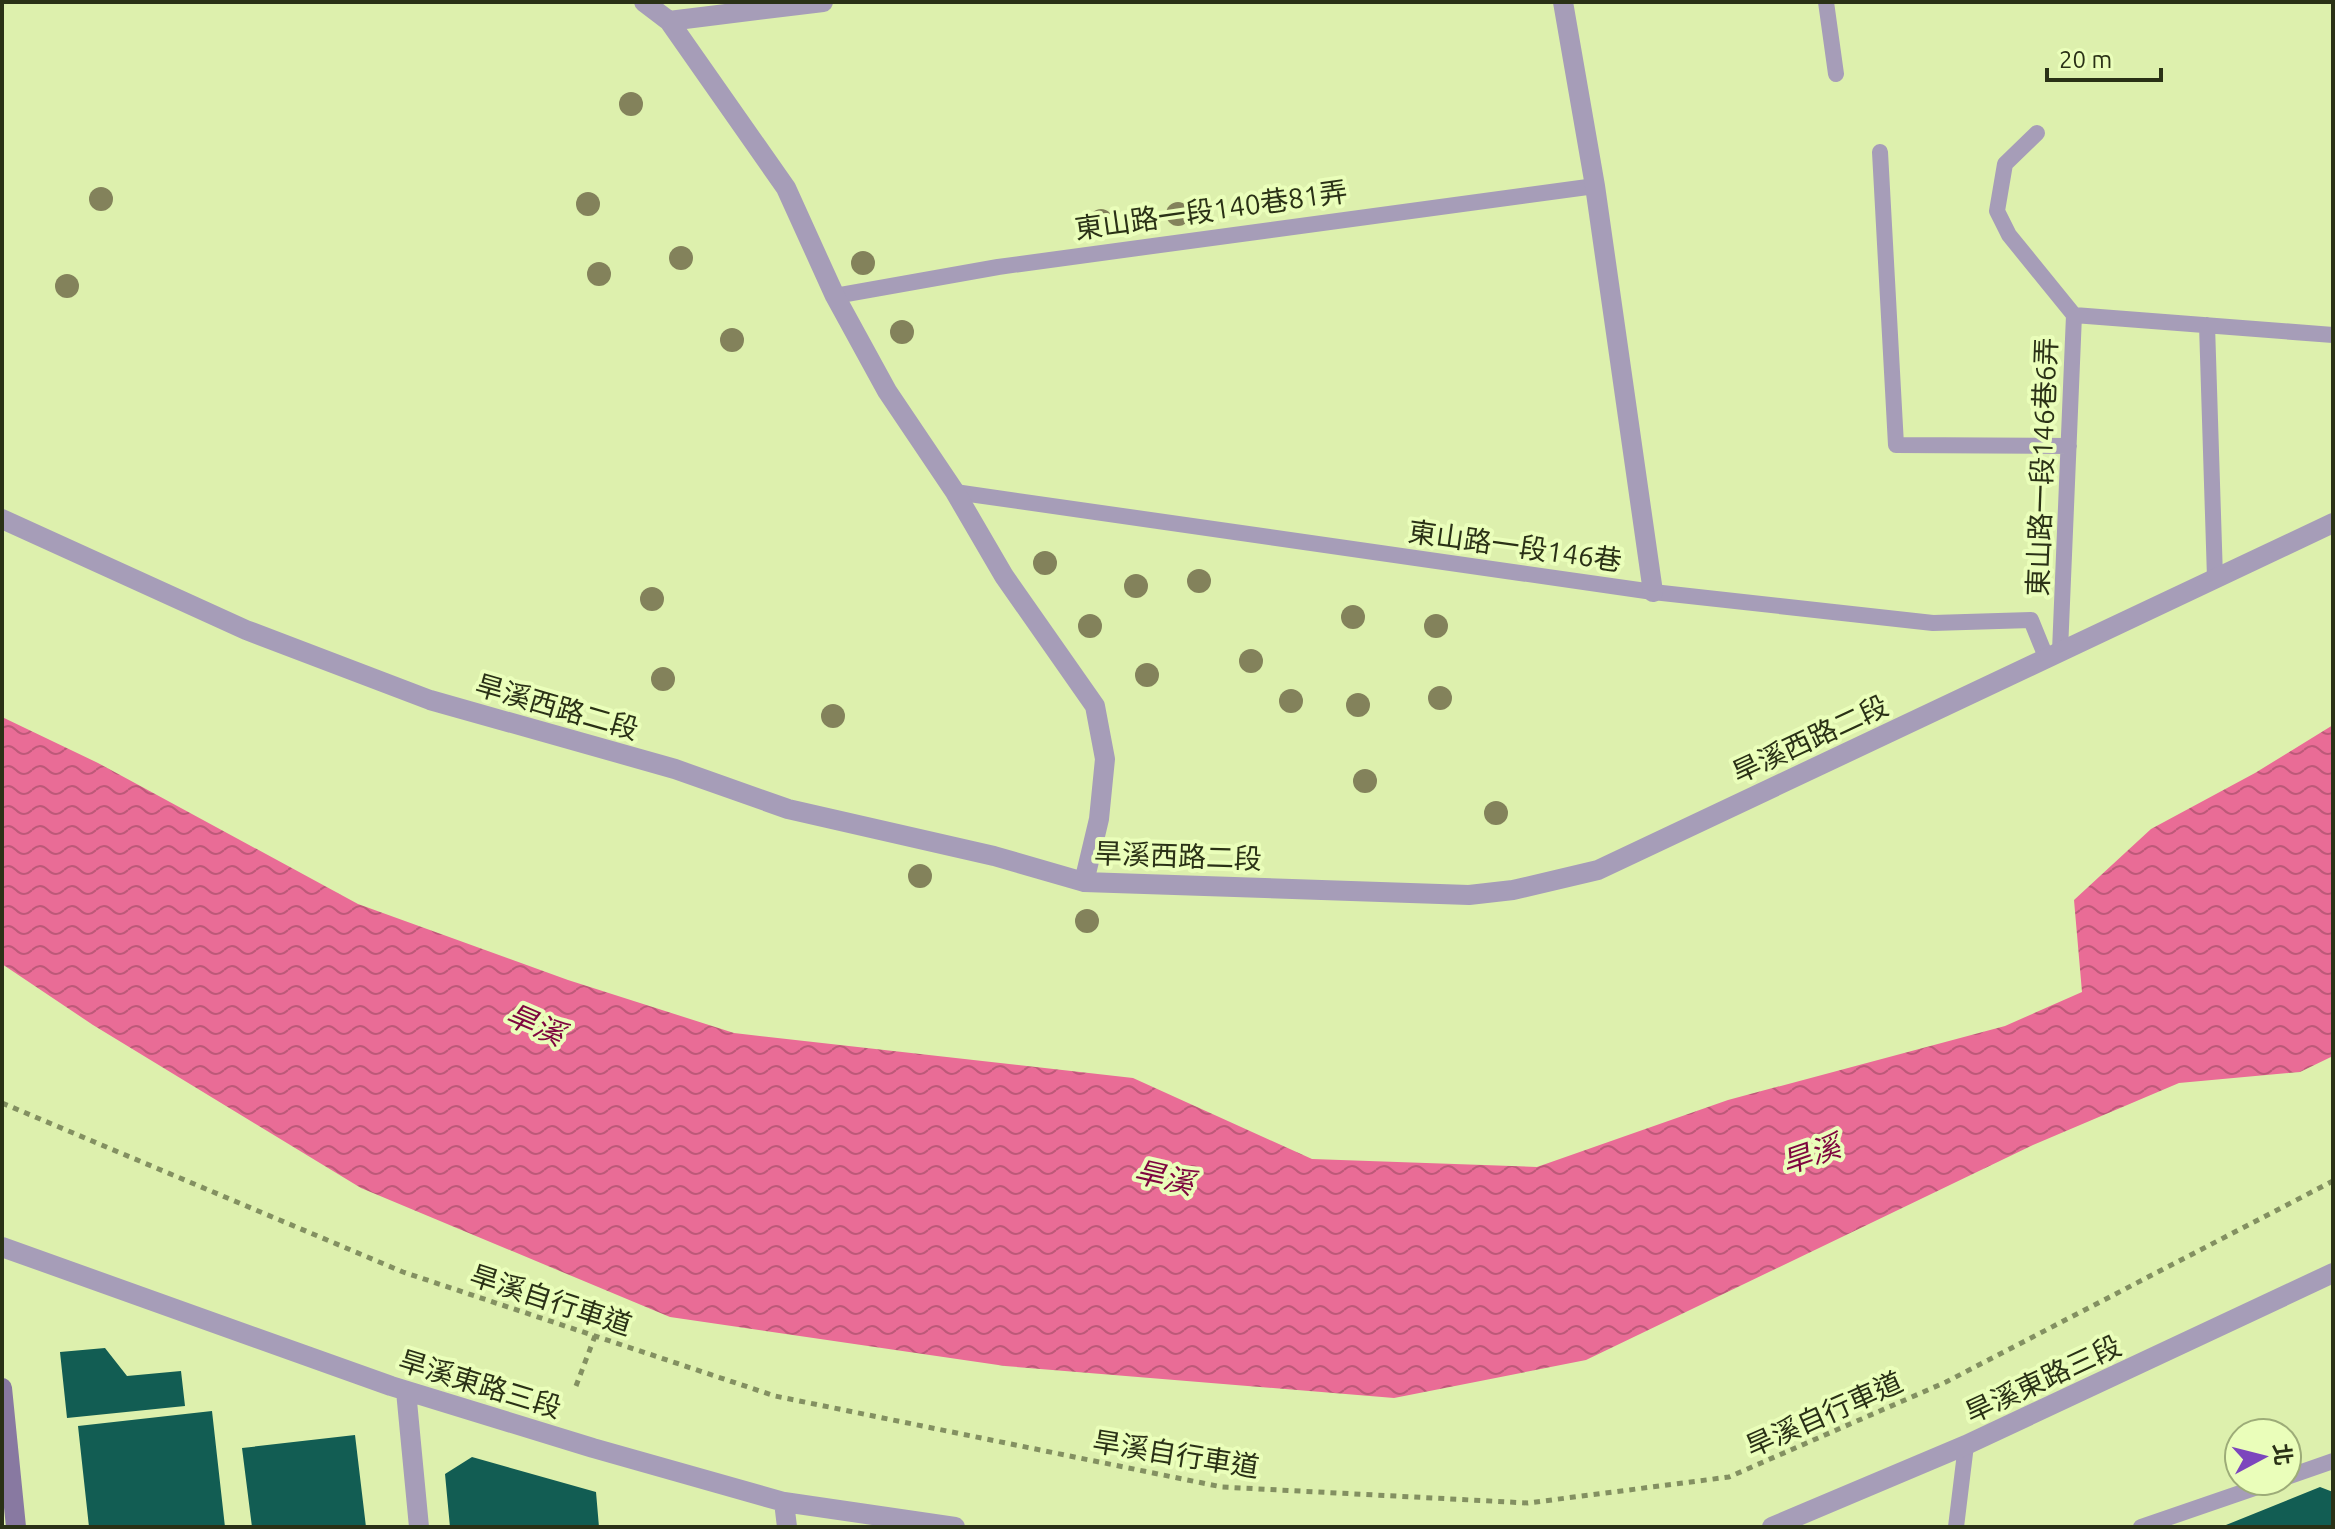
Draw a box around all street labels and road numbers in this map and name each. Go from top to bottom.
street label: 東山路一段140巷81弄 [1073,175,1349,244]
street label: 東山路一段146巷6弄 [2021,337,2062,597]
street label: 東山路一段146巷 [1406,515,1624,576]
street label: 旱溪西路二段 [472,668,642,745]
street label: 旱溪西路二段 [1727,689,1892,788]
street label: 旱溪西路二段 [1094,837,1263,874]
street label: 旱溪自行車道 [466,1259,636,1340]
street label: 旱溪東路三段 [1960,1329,2125,1428]
street label: 旱溪東路三段 [395,1344,565,1423]
street label: 旱溪自行車道 [1741,1365,1907,1462]
street label: 旱溪自行車道 [1091,1425,1261,1482]

